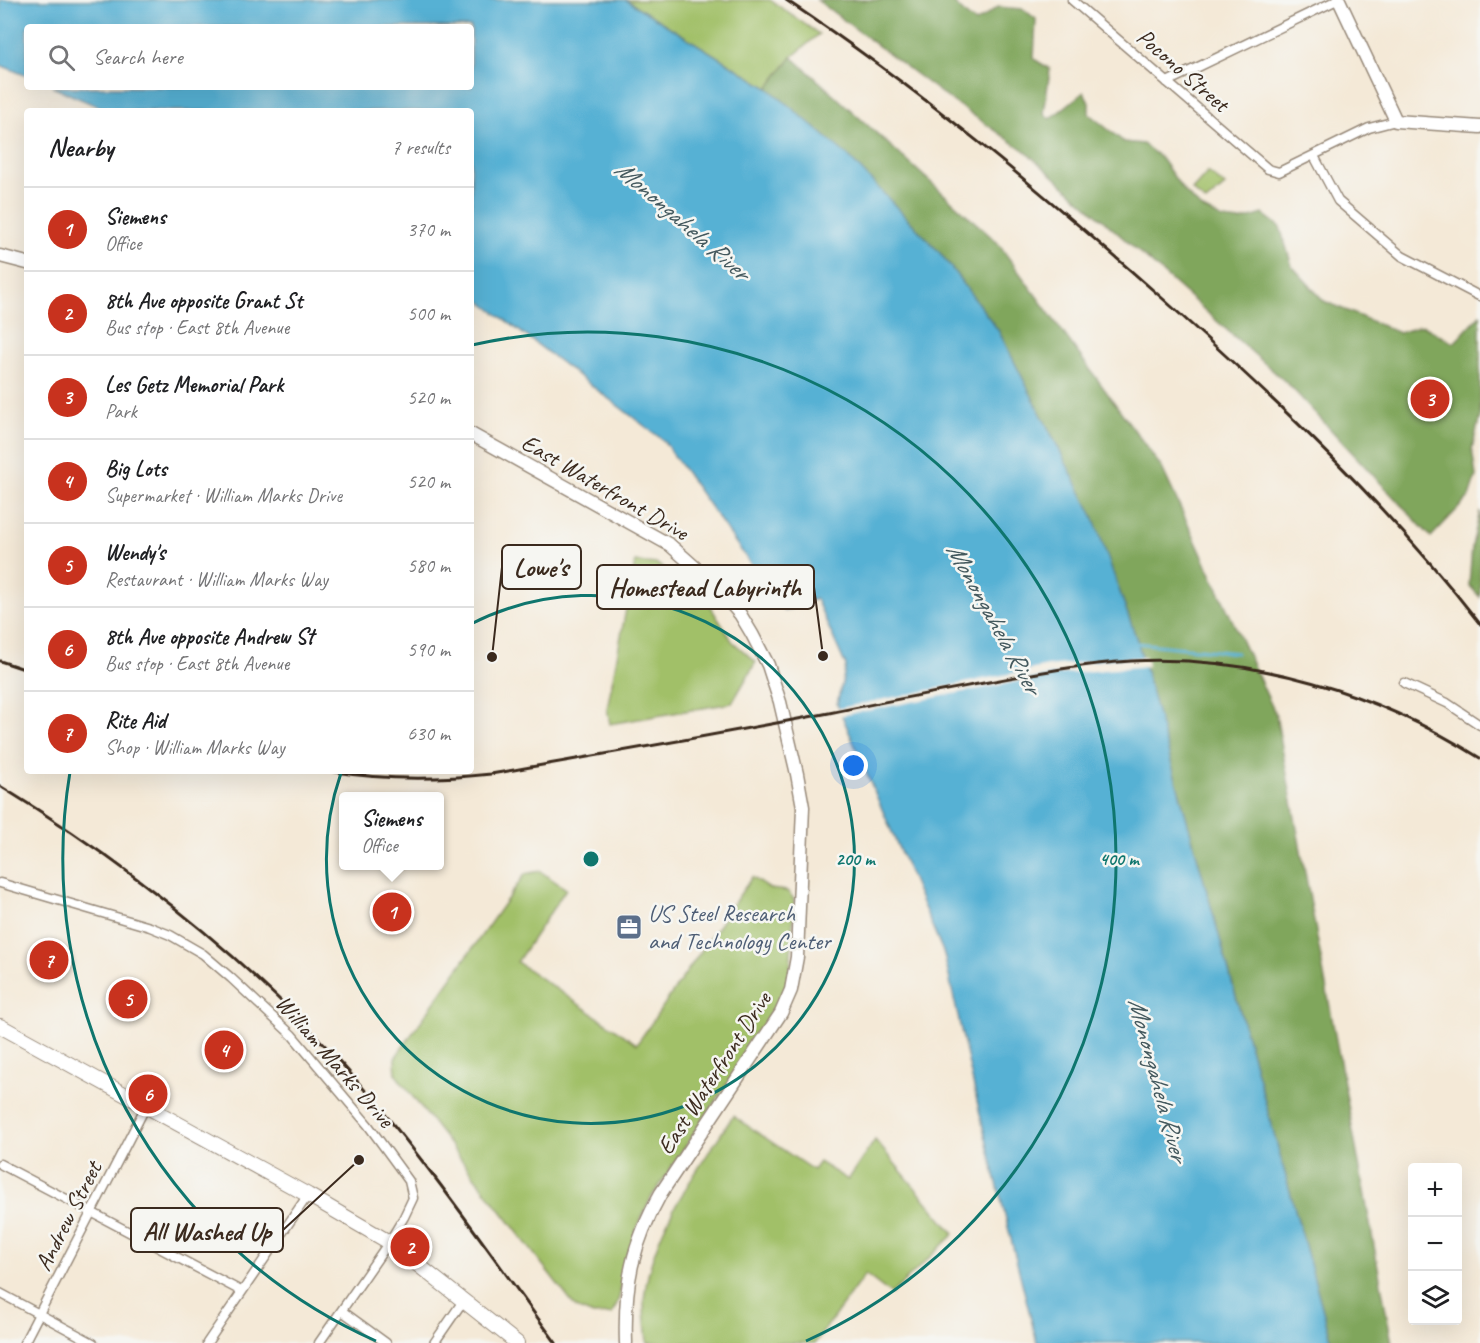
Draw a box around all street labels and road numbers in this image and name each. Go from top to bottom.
street label: Pocono Street [1131,22,1237,120]
street label: East Waterfront Drive [516,427,696,548]
street label: East Waterfront Drive [650,984,779,1160]
street label: William Marks Drive [269,988,402,1135]
street label: Andrew Street [28,1155,109,1276]

